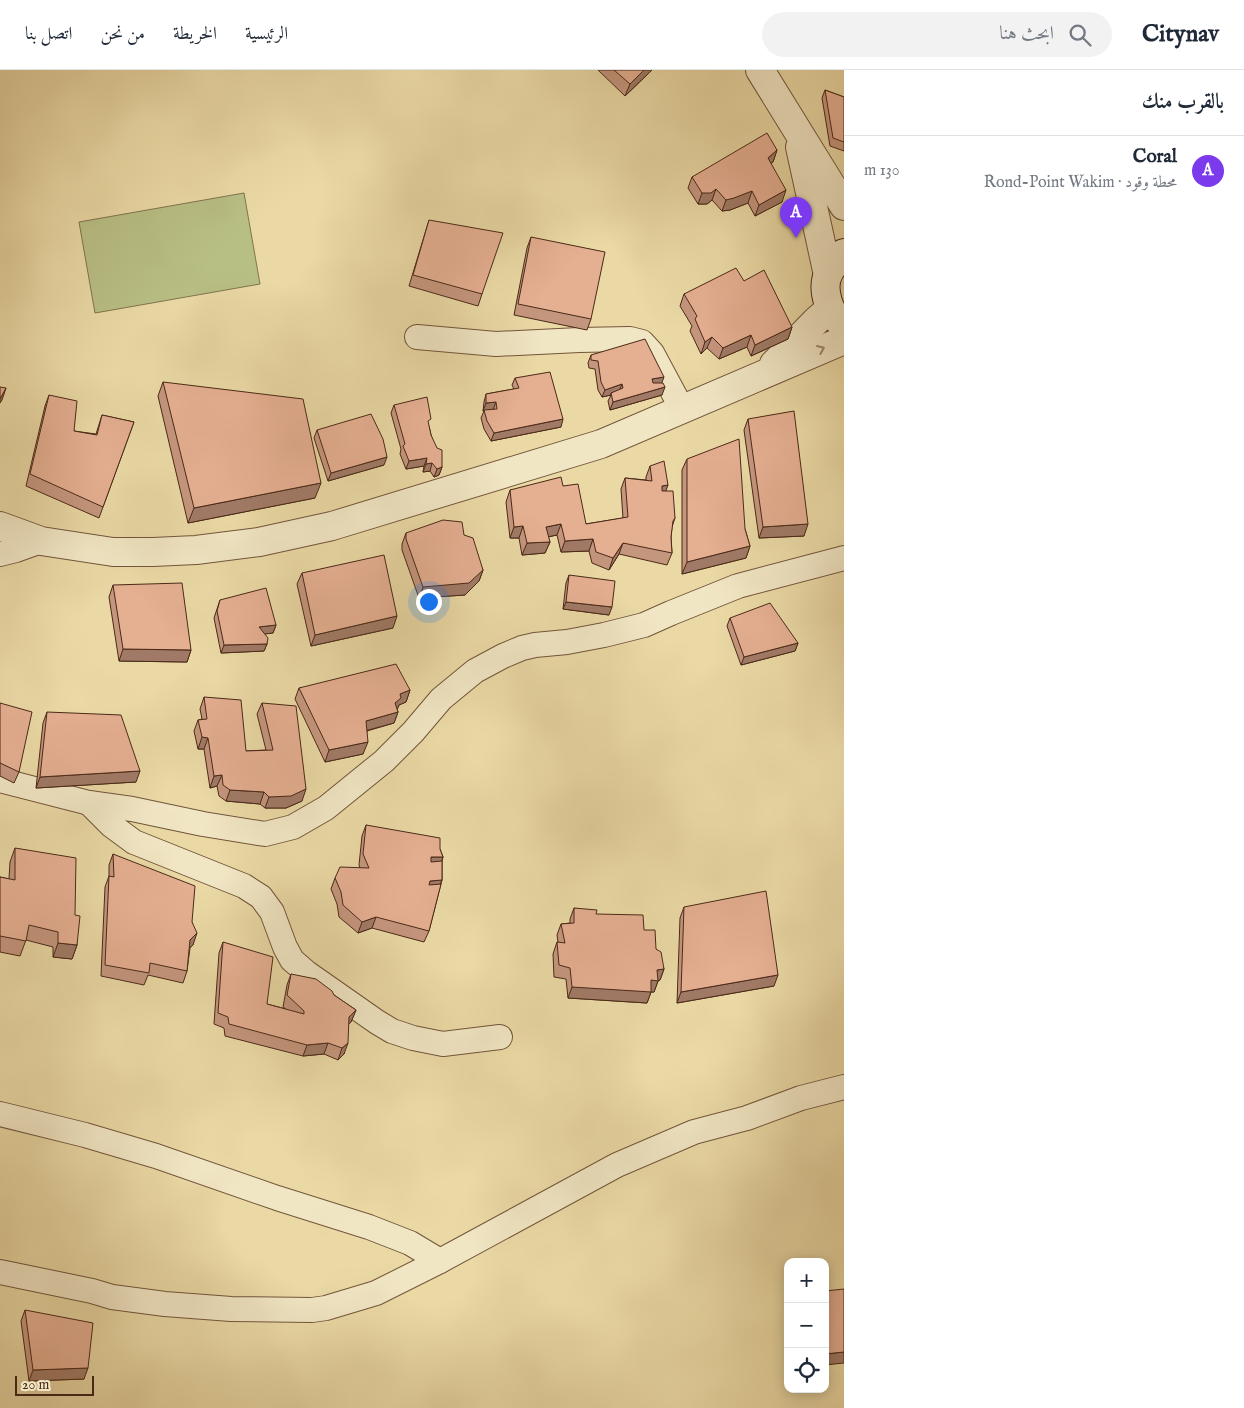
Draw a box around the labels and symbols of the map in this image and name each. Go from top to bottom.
pin: A [780,197,812,238]
one-way arrow [816,345,825,356]
your location [416,589,442,615]
scale bar [15,1373,94,1396]

